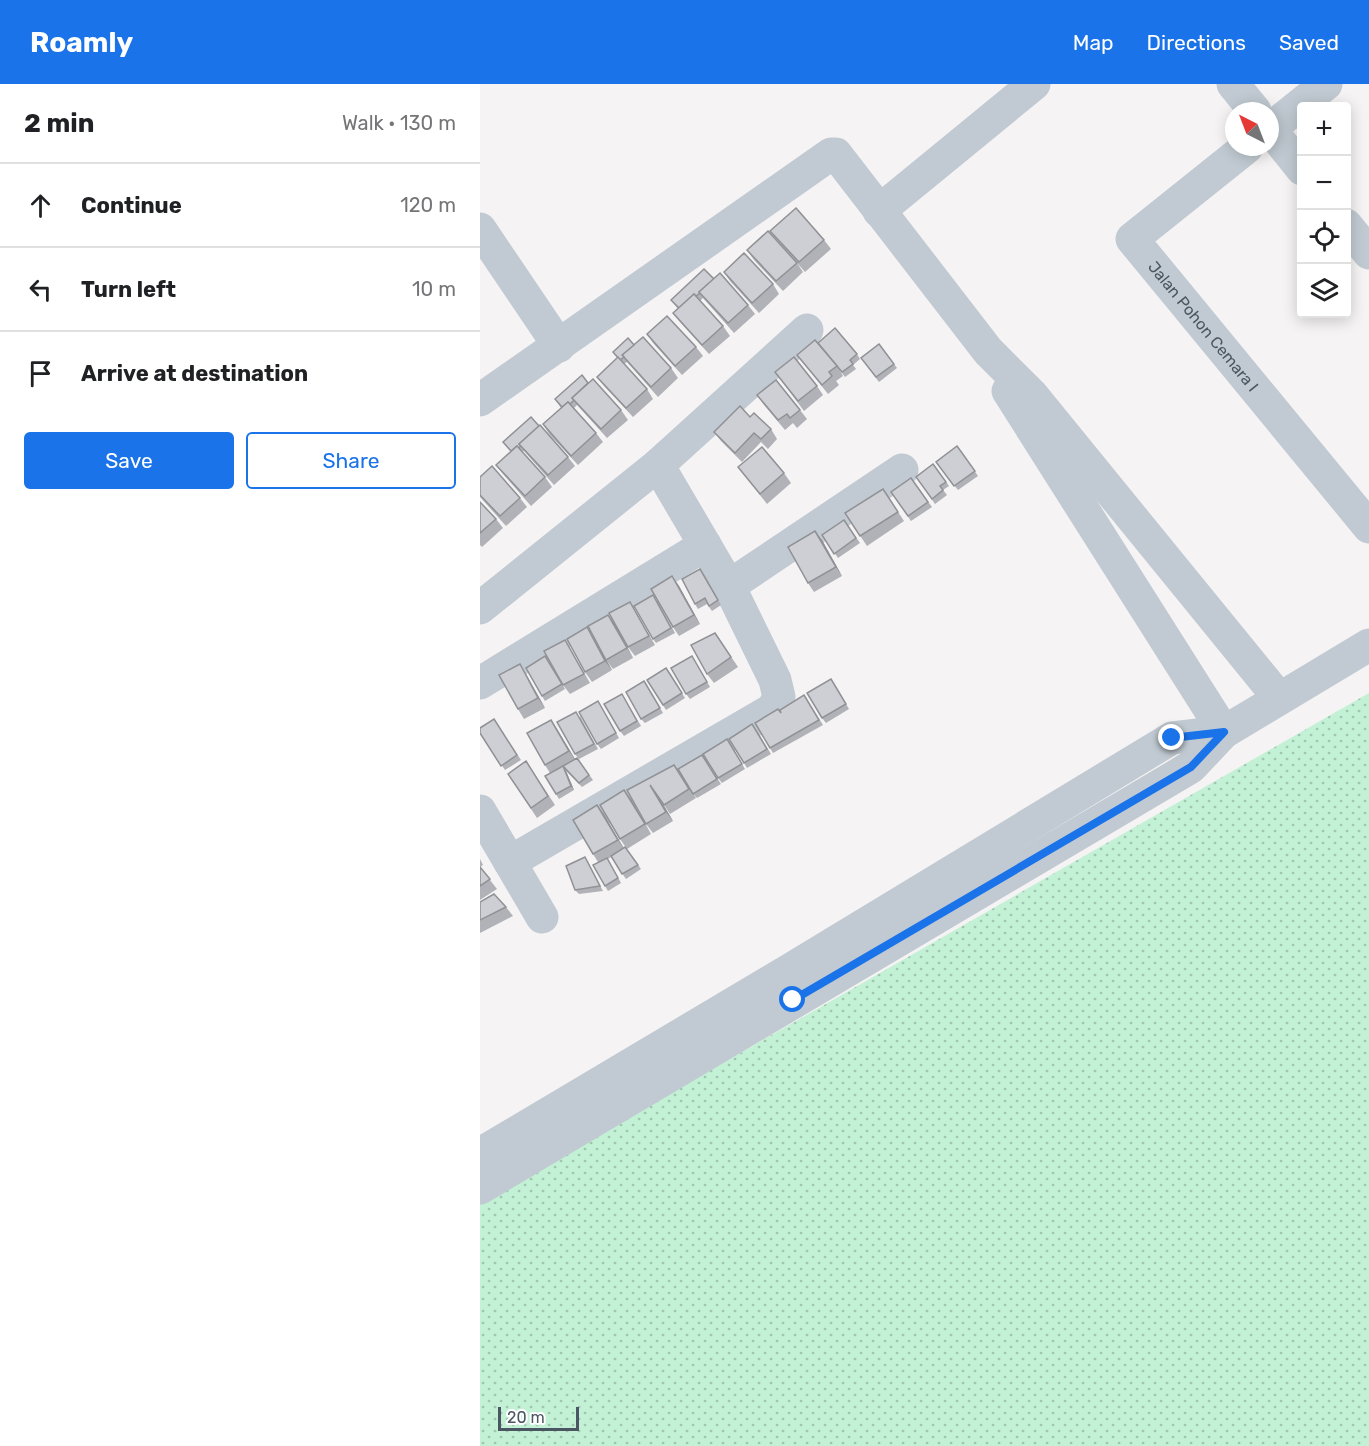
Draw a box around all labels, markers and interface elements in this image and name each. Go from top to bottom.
text: Roamly [30,26,133,59]
text: Map [1073,30,1114,55]
text: Directions [1147,30,1246,55]
text: Saved [1279,30,1339,55]
north arrow [1225,102,1279,156]
map controls [1297,102,1351,318]
button: + [1297,102,1351,156]
text: 2 min [24,108,94,139]
text: Walk · 130 m [342,111,456,135]
button: − [1297,156,1351,210]
icon: ahead [24,189,57,222]
text: Continue [81,192,182,219]
text: 120 m [400,193,456,217]
button: locate [1297,210,1351,264]
street label: Jalan Pohon Cemara I [1145,257,1263,395]
button: layers [1297,264,1351,318]
icon: left [24,273,57,306]
text: Turn left [81,276,176,303]
text: 10 m [412,277,456,301]
icon: arrive [24,357,57,390]
text: Arrive at destination [81,360,308,387]
button: Save [24,432,234,489]
button: Share [246,432,456,489]
route end [1158,724,1184,750]
route start [779,986,805,1012]
scale bar [498,1404,579,1432]
text: 20 m [507,1408,545,1427]

